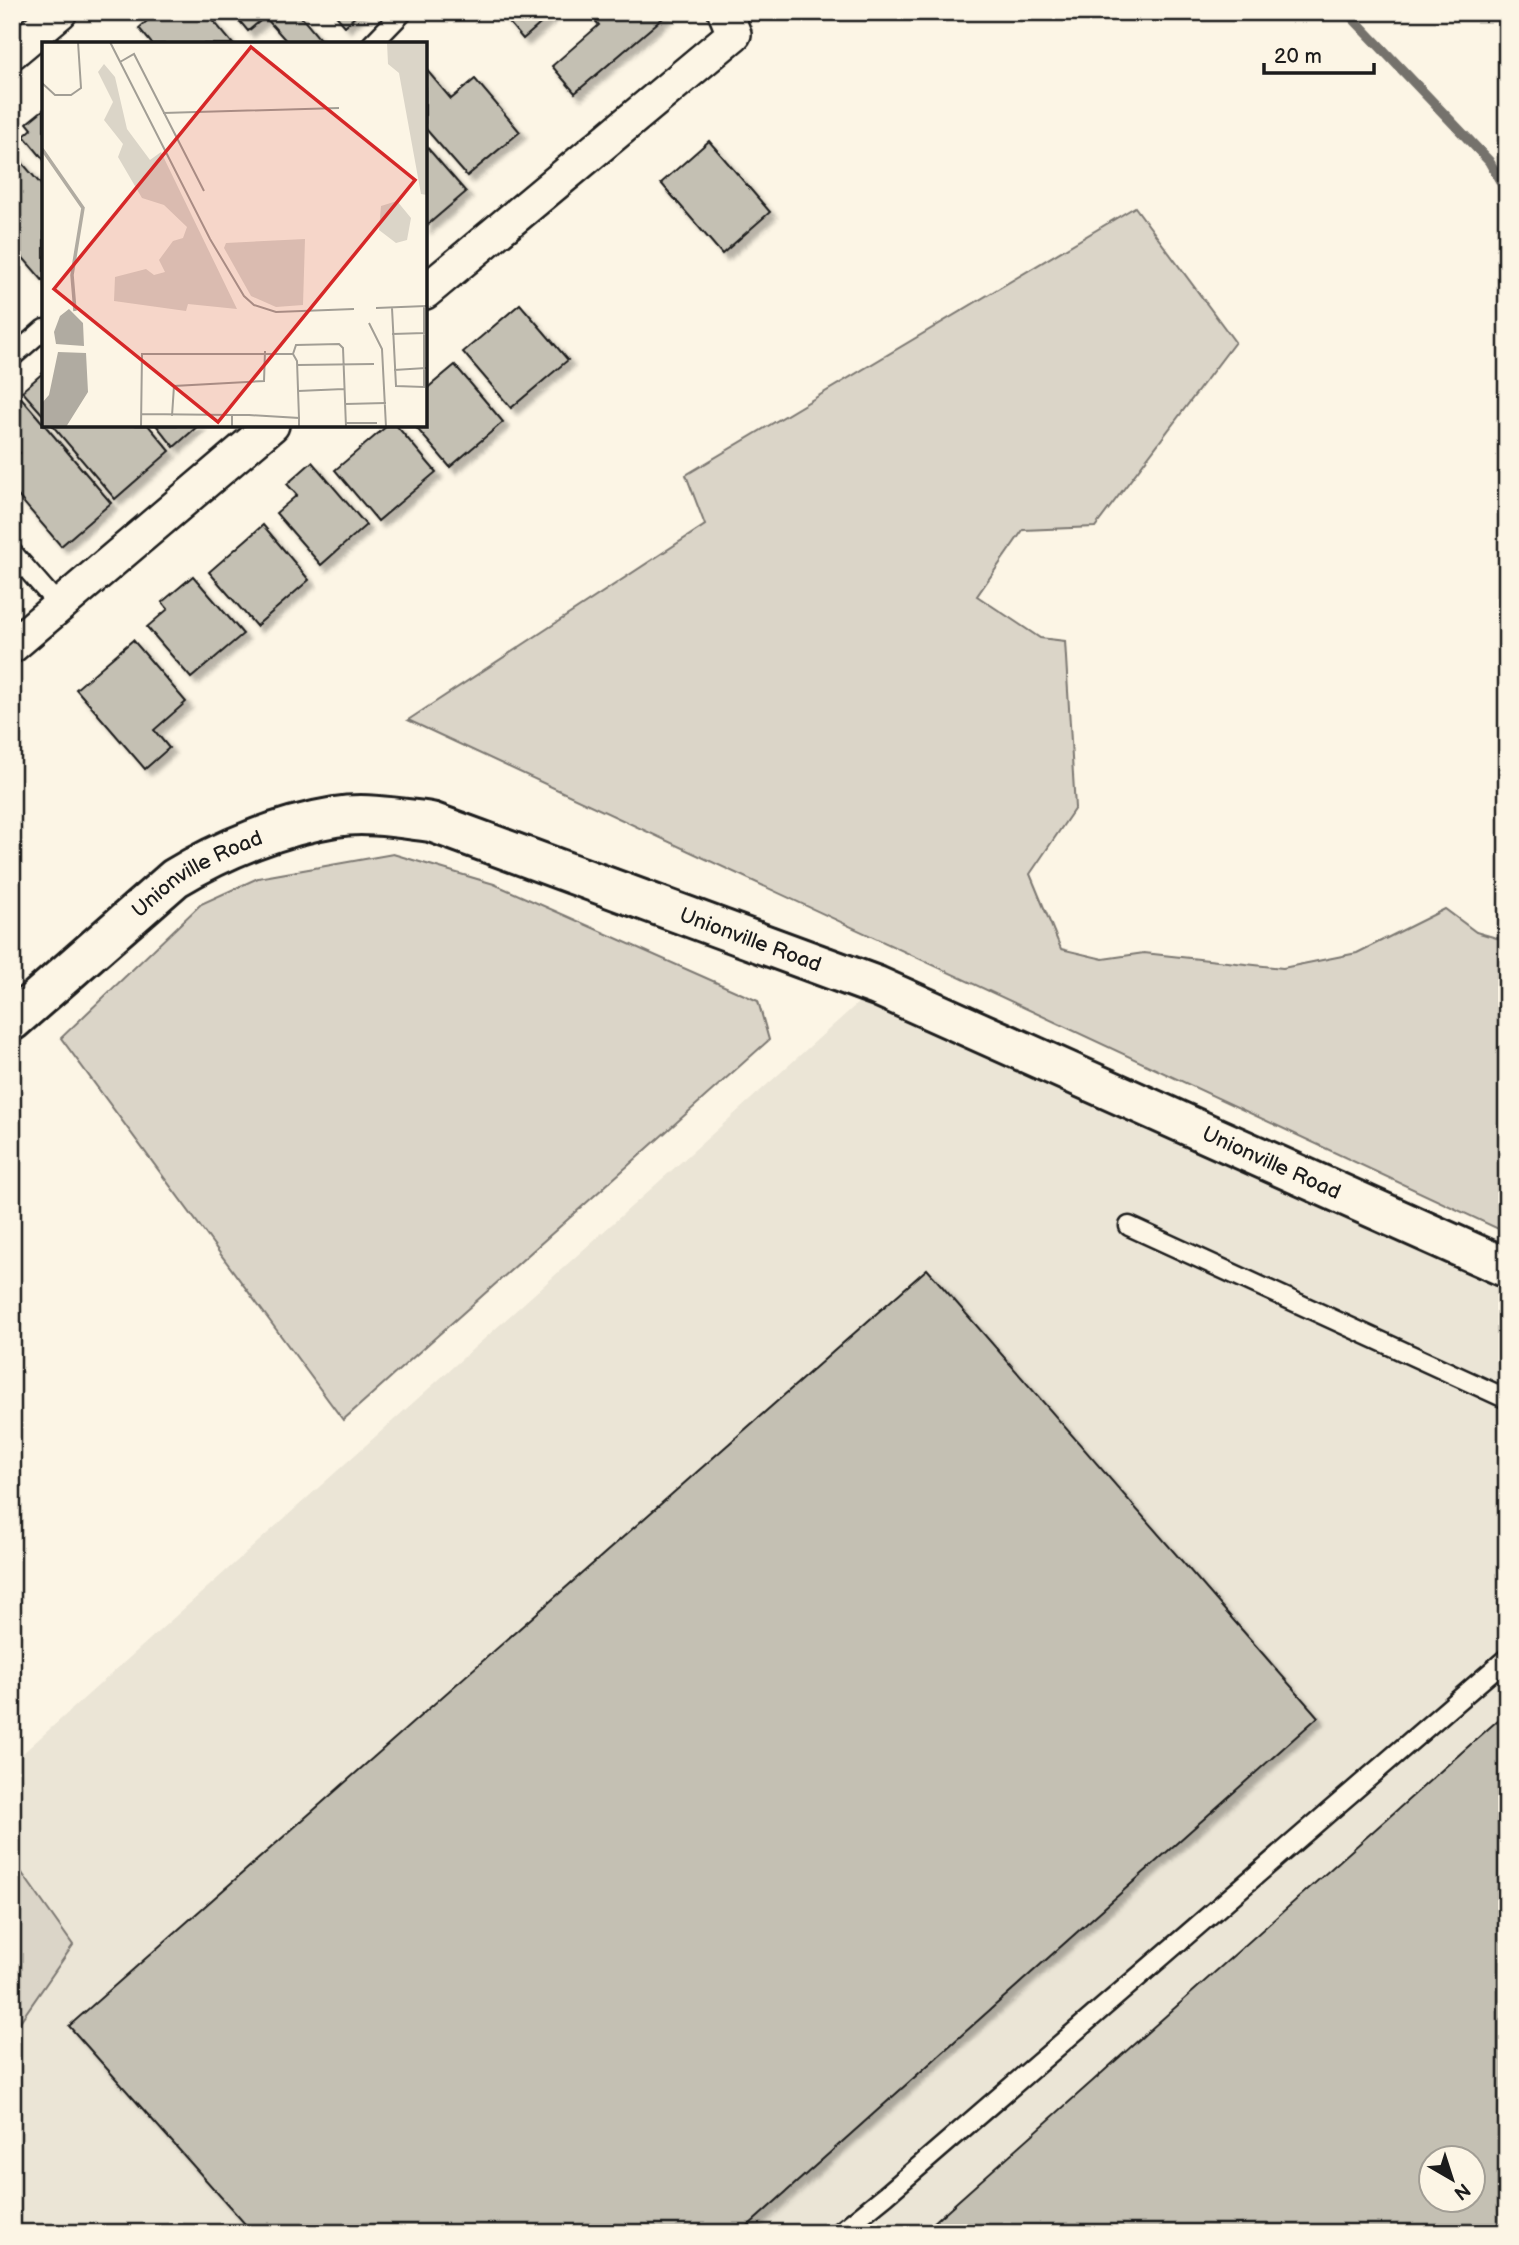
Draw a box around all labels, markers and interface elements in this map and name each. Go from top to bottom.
scale bar [1264,32,1374,76]
inset map [42,42,427,427]
text: 20 m [1274,44,1322,69]
street label: Unionville Road [127,825,266,923]
street label: Unionville Road [676,902,825,977]
street label: Unionville Road [1198,1121,1345,1204]
north arrow [1418,2144,1488,2214]
text: N [1449,2178,1475,2204]

